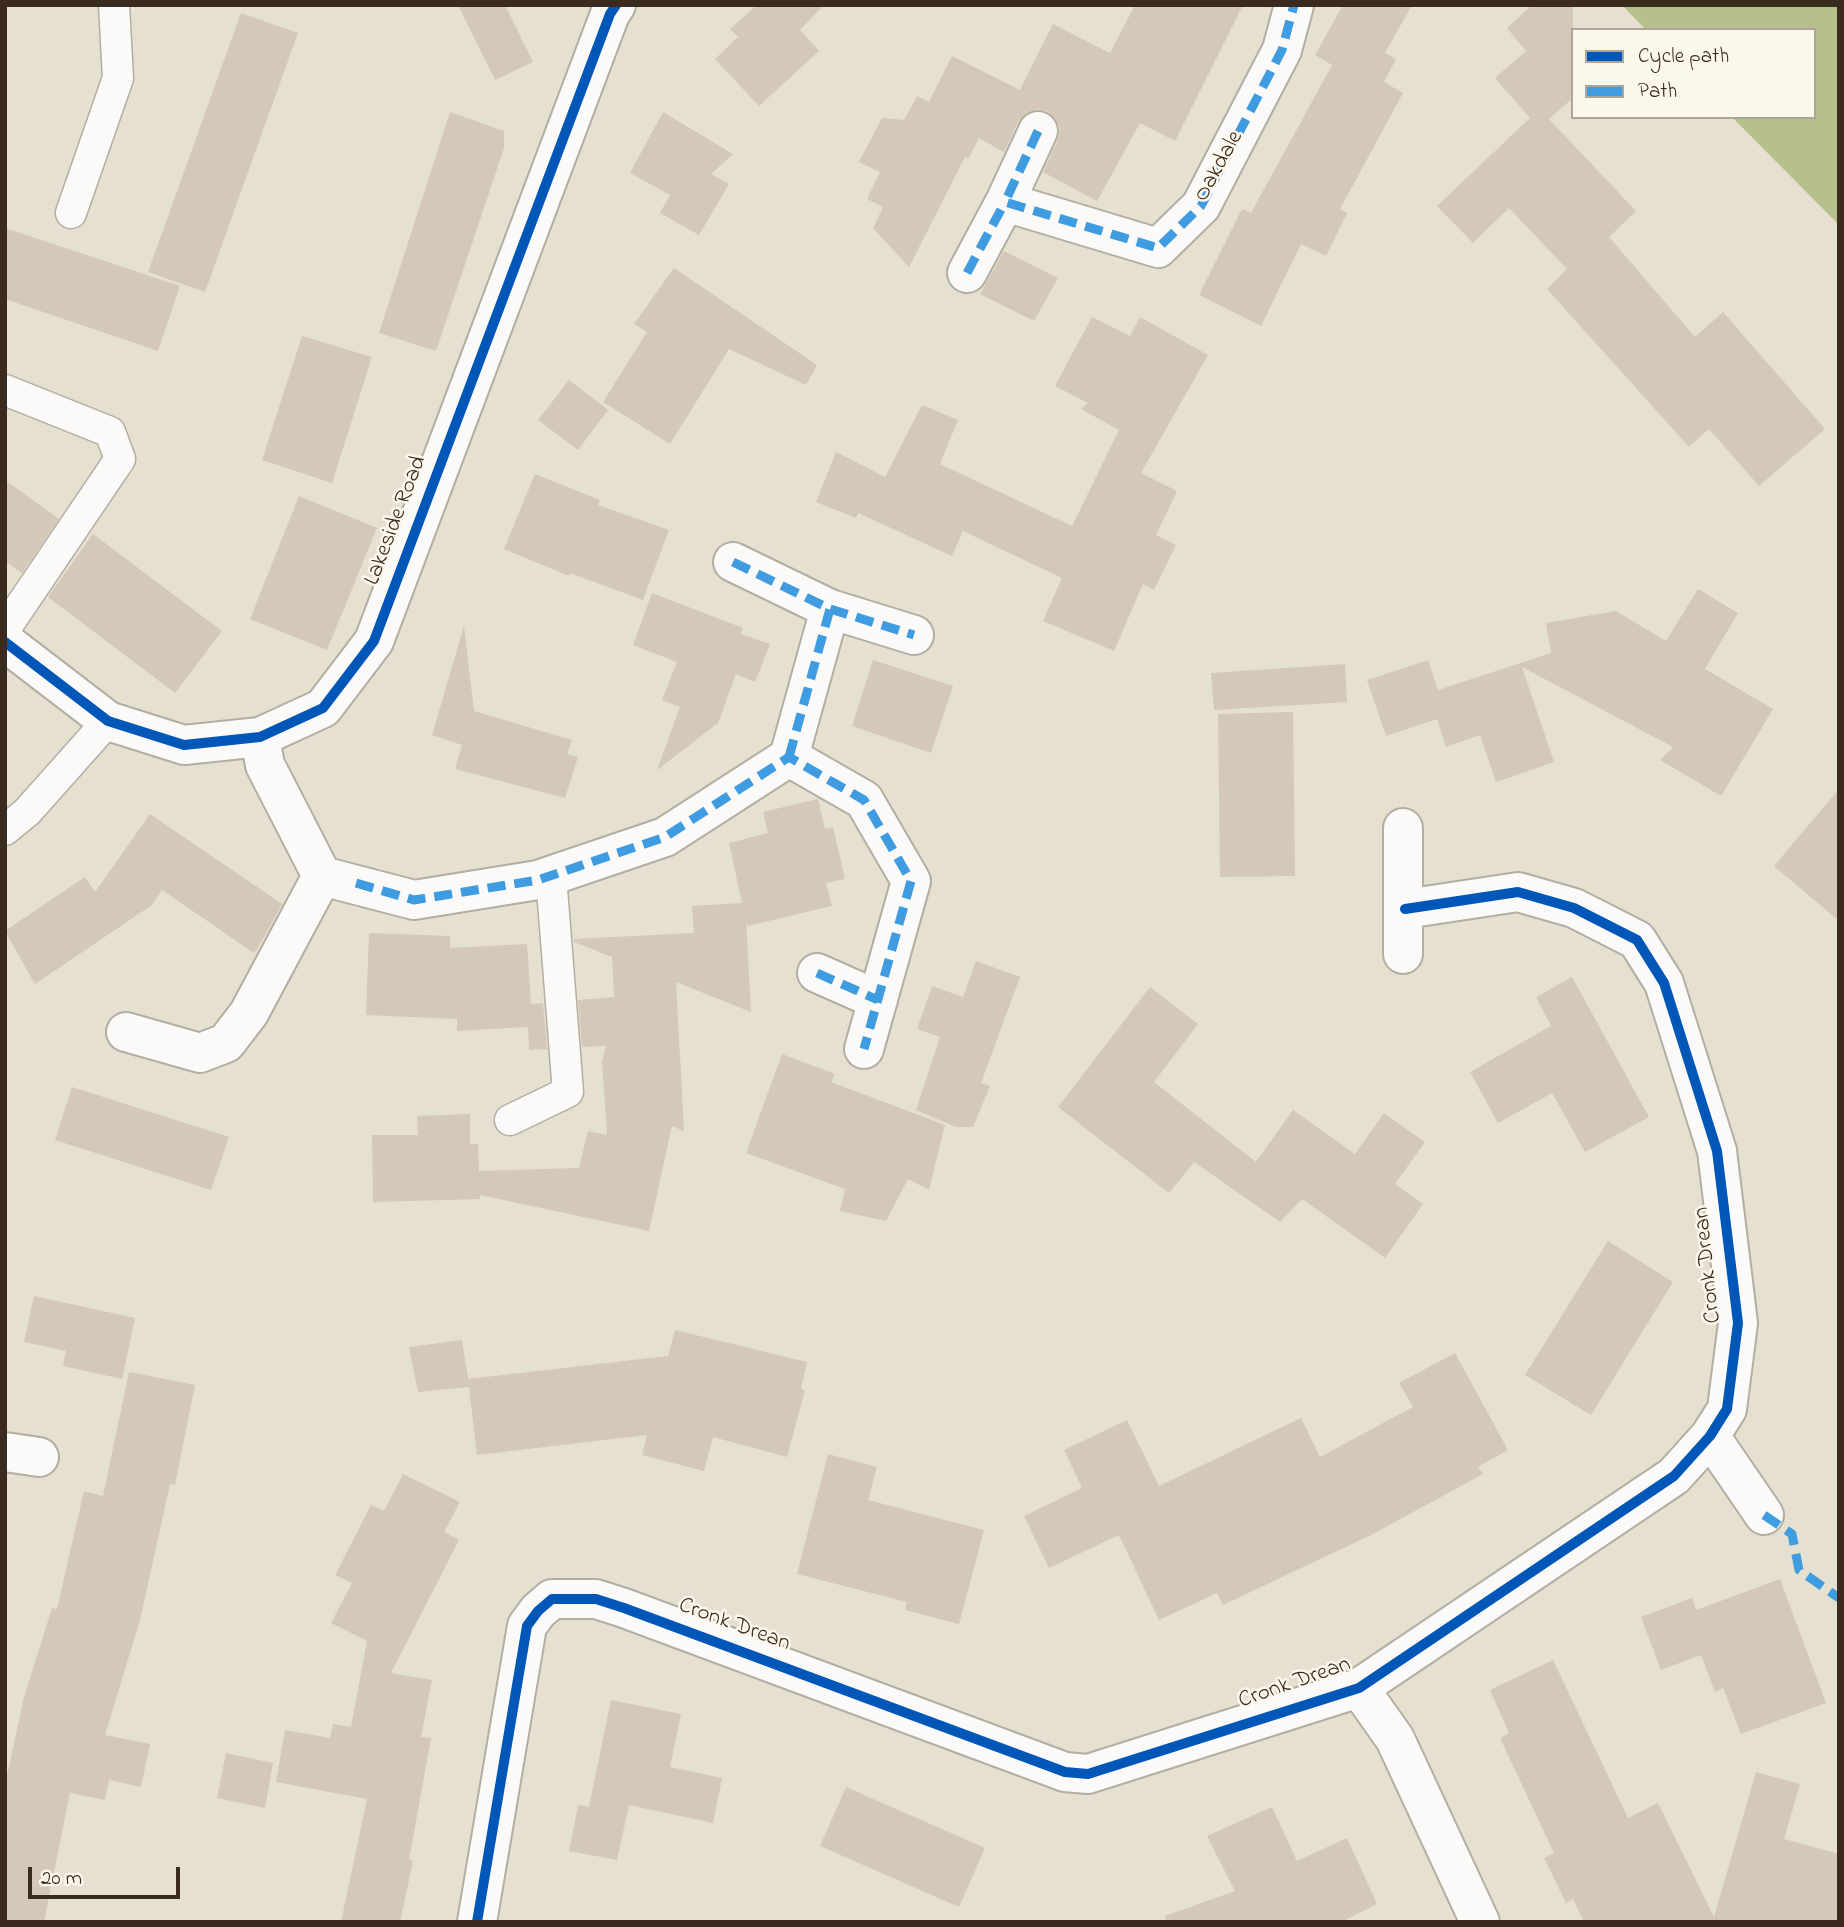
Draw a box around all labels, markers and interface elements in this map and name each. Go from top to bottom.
legend [1571,28,1816,119]
text: Cycle path [1638,42,1729,72]
text: Path [1638,77,1677,107]
street label: Oakdale [1189,127,1251,207]
street label: Lakeside Road [360,452,434,590]
street label: Cronk Drean [1689,1205,1729,1325]
street label: Cronk Drean [674,1593,794,1659]
street label: Cronk Drean [1235,1652,1355,1716]
scale bar [32,1854,184,1898]
text: 20 m [41,1864,82,1894]

